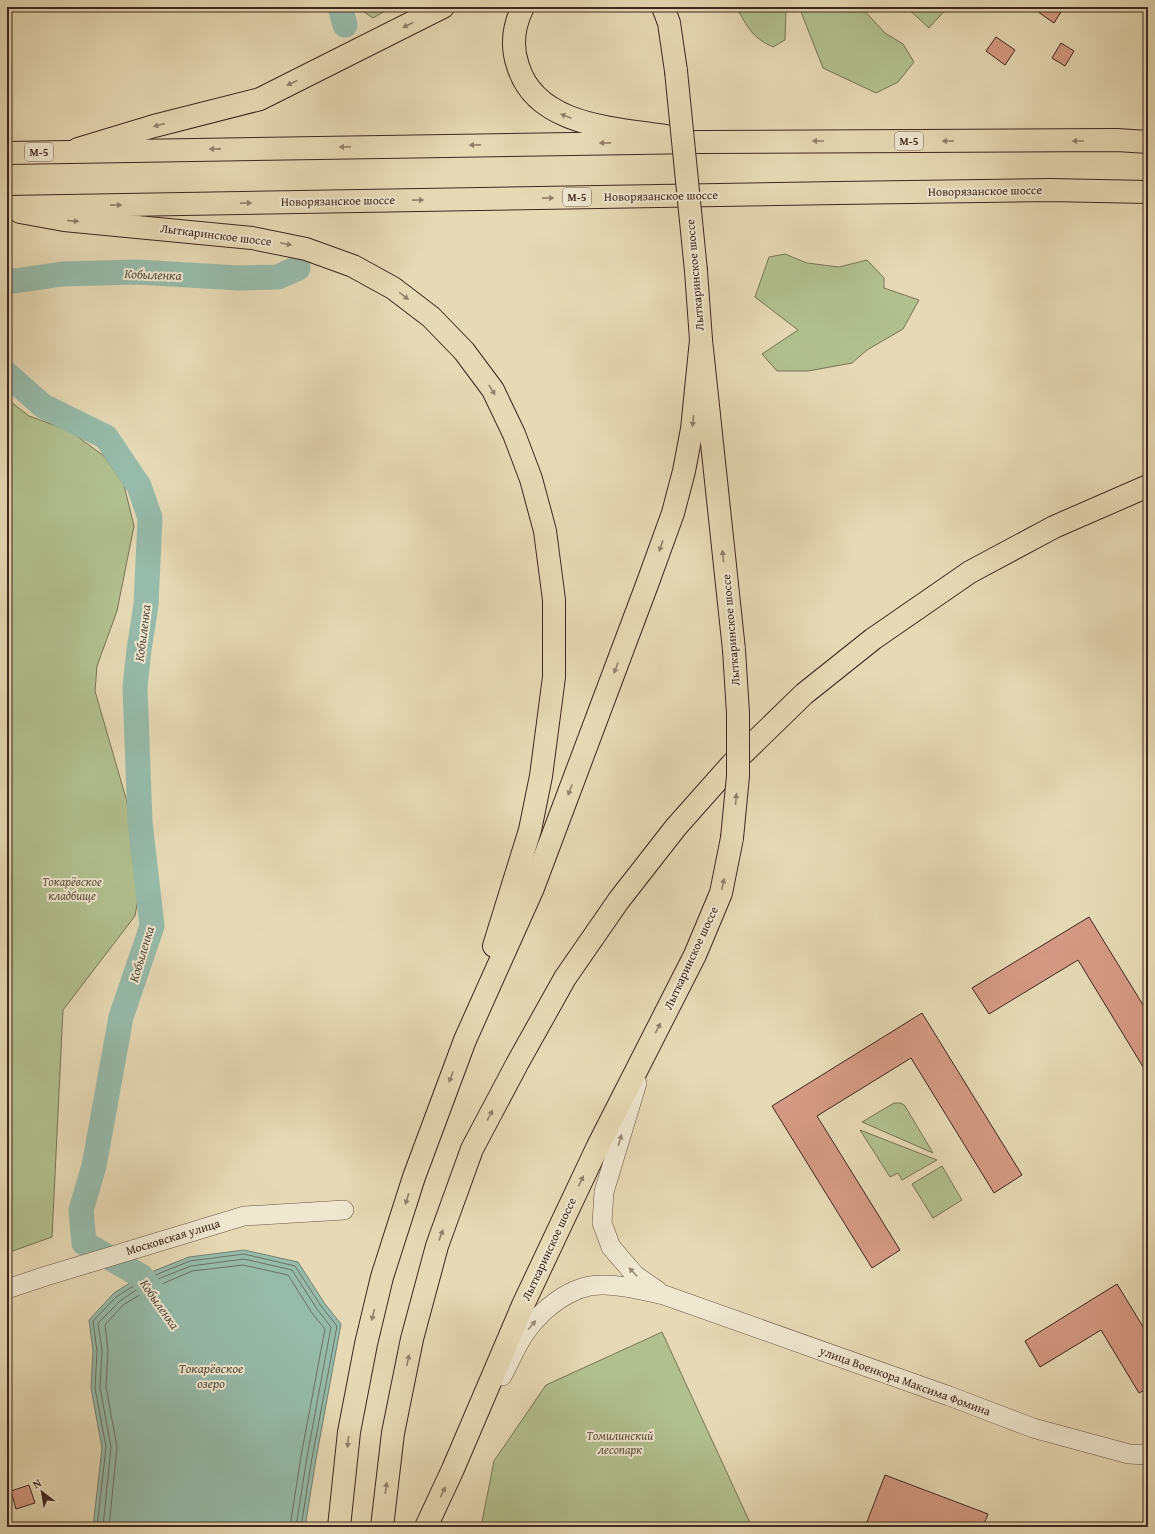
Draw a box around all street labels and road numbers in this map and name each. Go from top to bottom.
road number: М-5 [895,132,923,150]
road number: М-5 [25,143,53,161]
street label: Новорязанское шоссе [928,181,1042,200]
street label: Новорязанское шоссе [604,186,718,205]
road number: М-5 [563,188,591,206]
street label: Новорязанское шоссе [281,191,395,210]
street label: Лыткаринское шоссе [681,218,708,332]
street label: Лыткаринское шоссе [160,219,273,250]
street label: Лыткаринское шоссе [717,573,744,687]
street label: Лыткаринское шоссе [659,903,722,1012]
street label: Лыткаринское шоссе [517,1194,580,1303]
street label: Московская улица [124,1214,222,1259]
street label: улица Военкора Максима Фомина [816,1341,993,1420]

